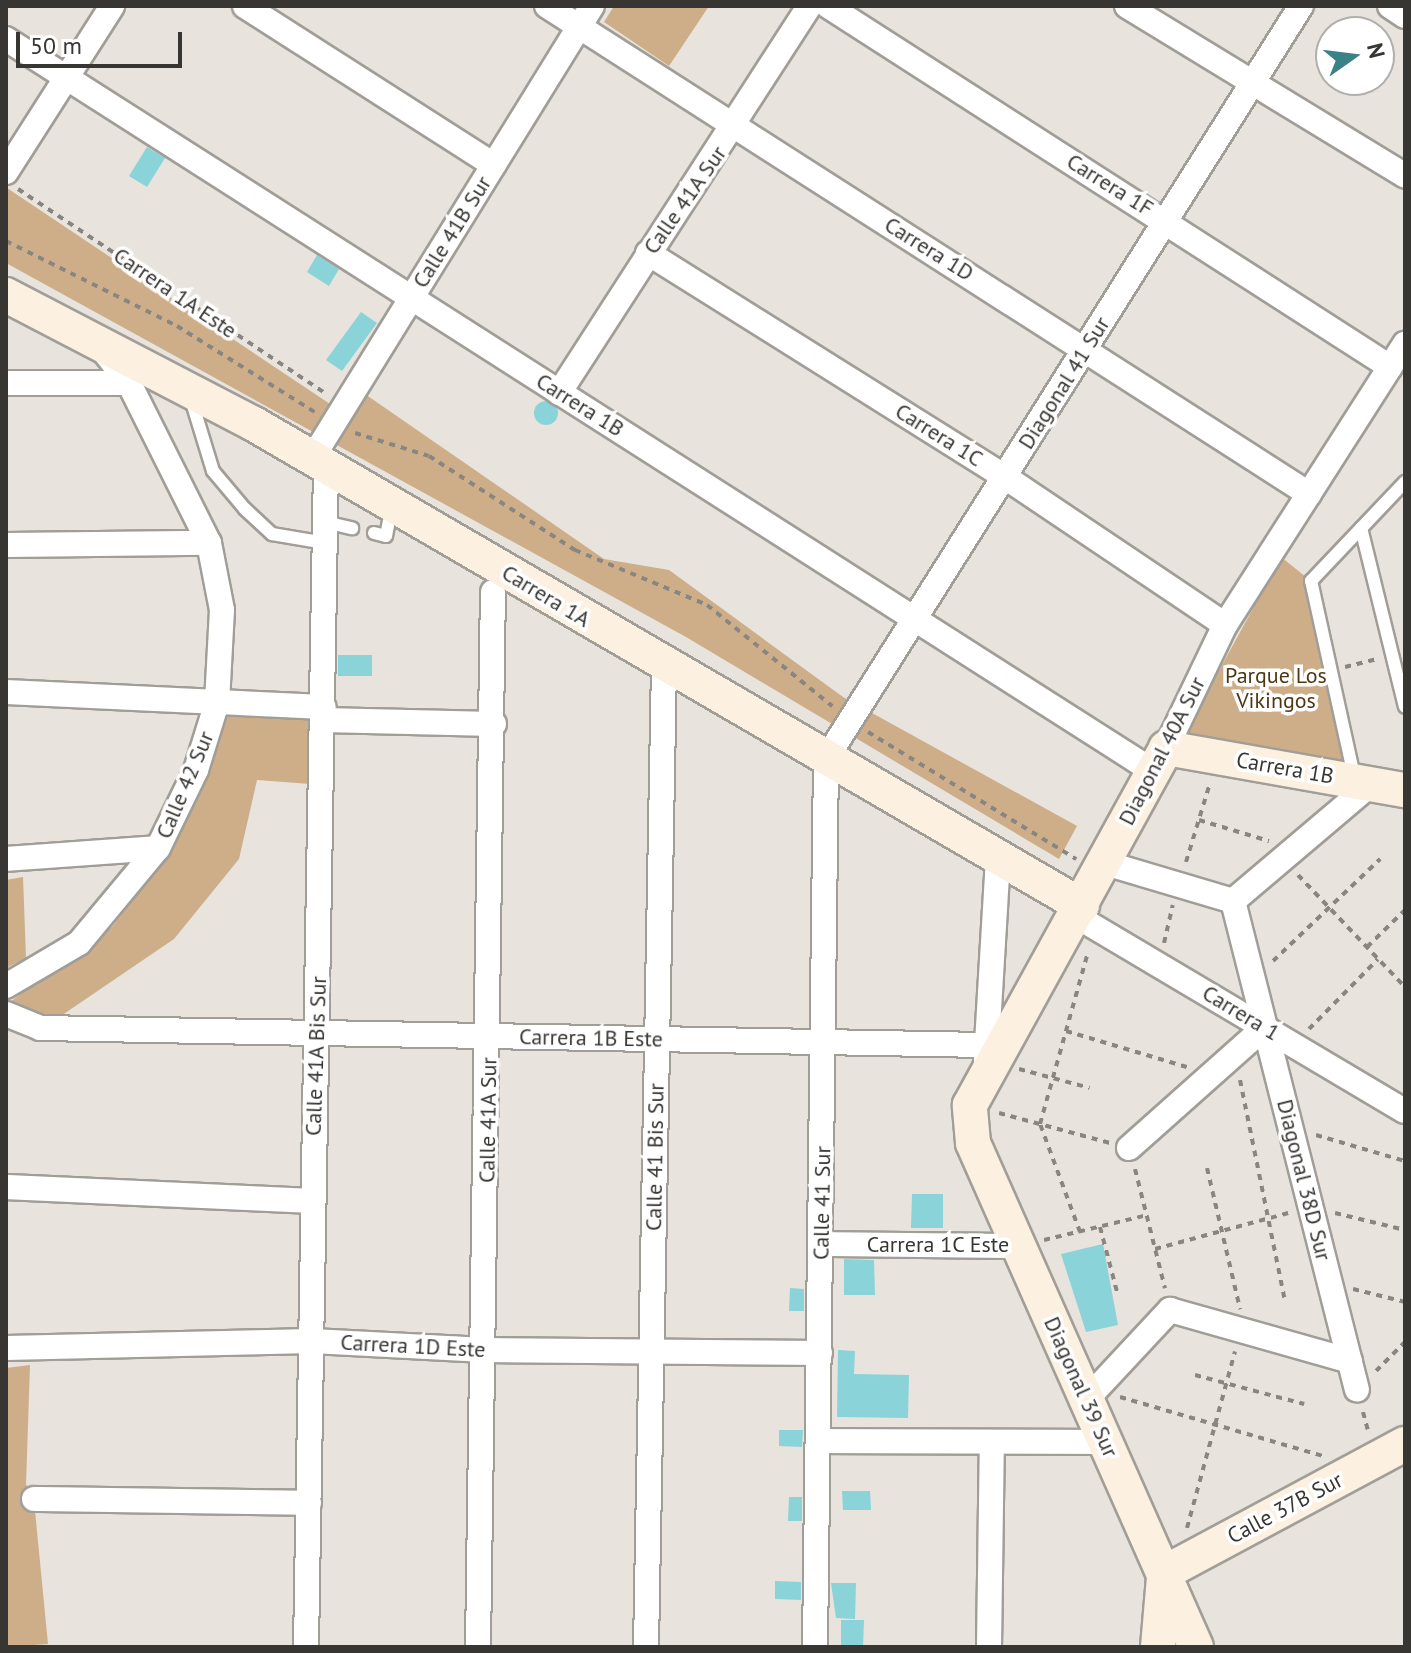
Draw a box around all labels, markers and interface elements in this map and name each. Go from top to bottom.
scale bar [20,16,186,66]
north arrow [1315,16,1395,96]
text: 50 m [30,30,82,61]
text: N [1361,40,1392,61]
street label: Calle 41A Sur [638,141,732,259]
street label: Carrera 1F [1062,148,1158,222]
street label: Calle 41B Sur [407,171,497,293]
street label: Carrera 1D [880,211,978,287]
street label: Carrera 1A Este [108,242,242,344]
street label: Diagonal 41 Sur [1013,312,1115,454]
street label: Carrera 1B [531,368,629,442]
street label: Carrera 1C [890,398,988,472]
street label: Carrera 1A [497,559,595,633]
park label: Parque Los Vikingos [1225,662,1327,714]
street label: Diagonal 40A Sur [1113,672,1211,830]
street label: Calle 42 Sur [151,727,219,843]
street label: Carrera 1B [1234,746,1336,790]
street label: Calle 41A Bis Sur [300,975,332,1137]
street label: Carrera 1 [1198,980,1284,1046]
street label: Carrera 1B Este [519,1024,663,1052]
street label: Calle 41A Sur [474,1056,502,1184]
street label: Calle 41 Bis Sur [641,1083,669,1231]
street label: Diagonal 38D Sur [1271,1097,1337,1263]
street label: Calle 41 Sur [808,1146,836,1260]
street label: Carrera 1C Este [866,1232,1010,1258]
street label: Diagonal 39 Sur [1038,1313,1124,1461]
street label: Carrera 1D Este [340,1329,486,1363]
street label: Calle 37B Sur [1223,1467,1347,1549]

